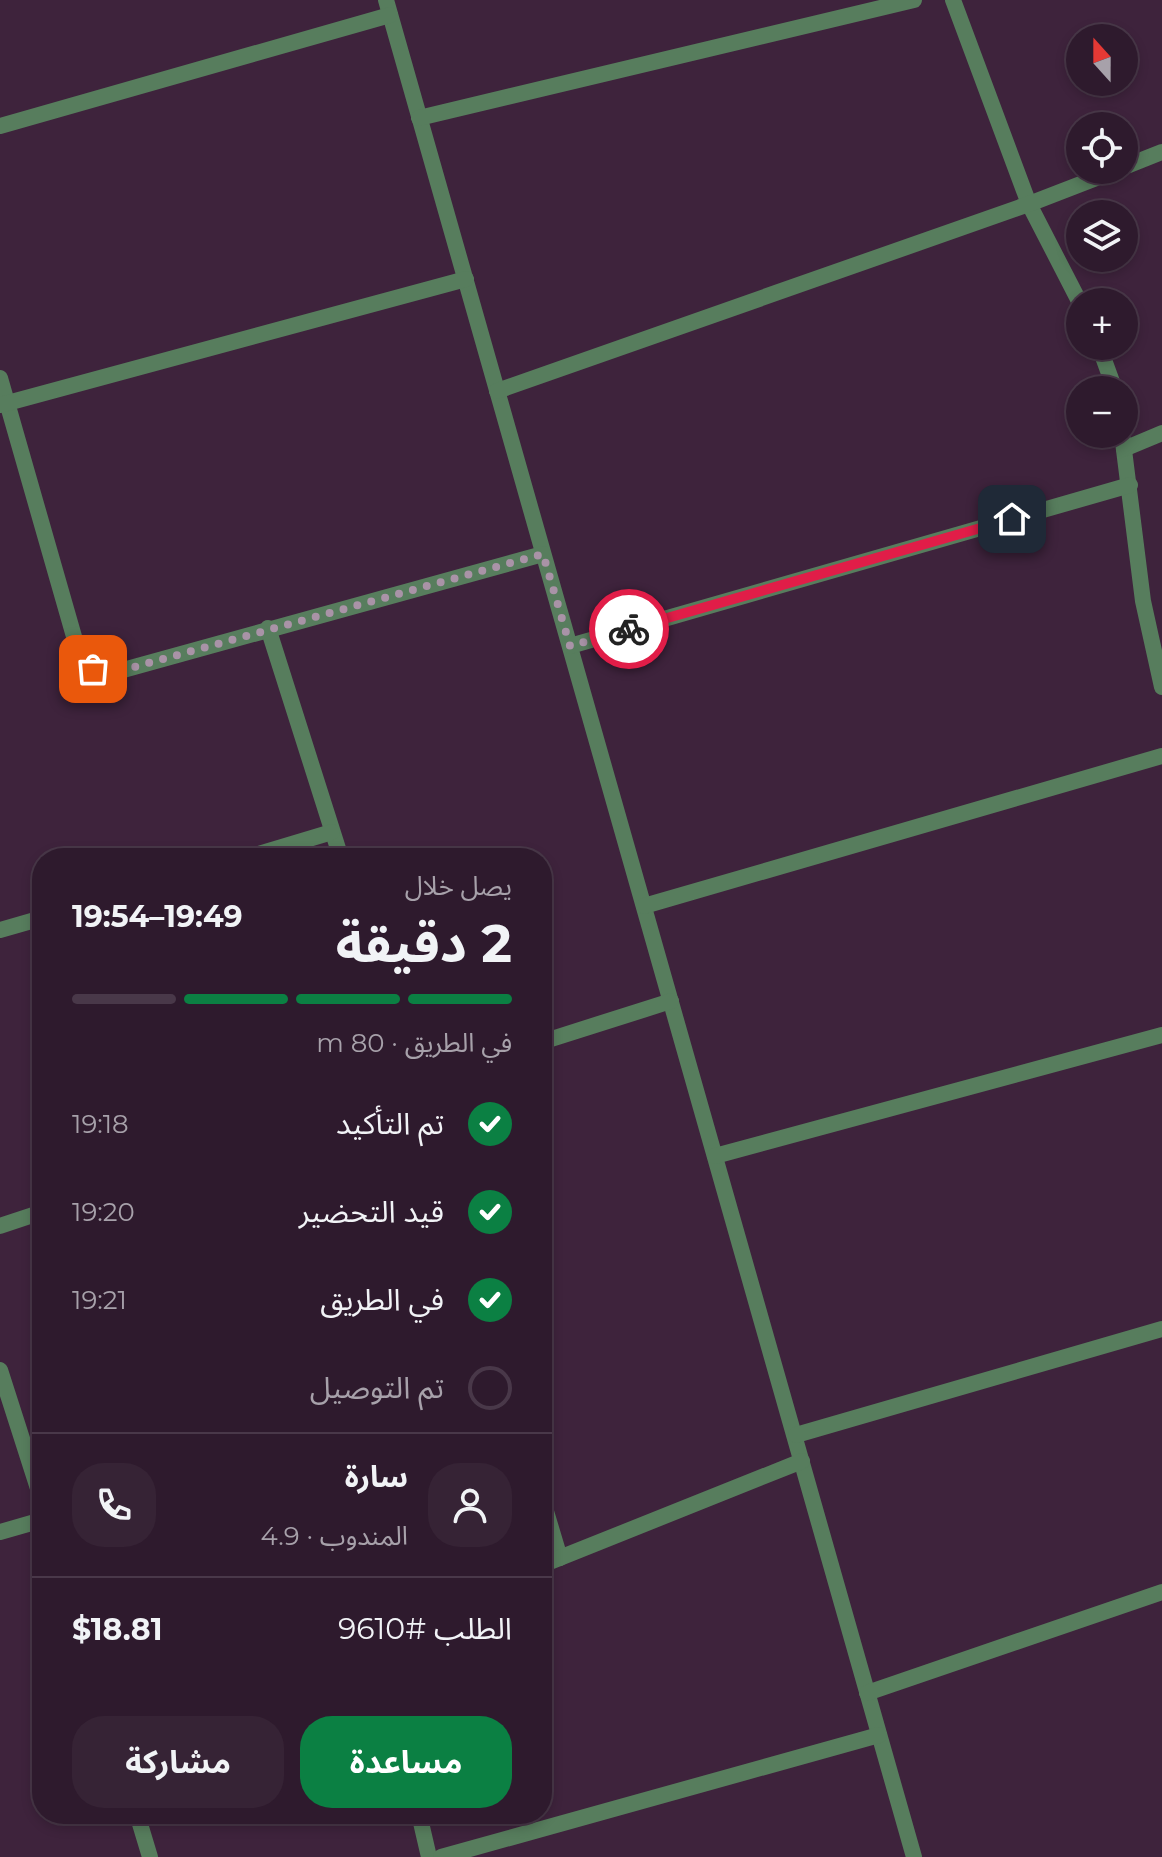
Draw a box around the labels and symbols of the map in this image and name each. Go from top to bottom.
north arrow [1066,24,1138,96]
pin [978,485,1046,553]
courier [589,589,669,669]
pin [59,635,127,703]

